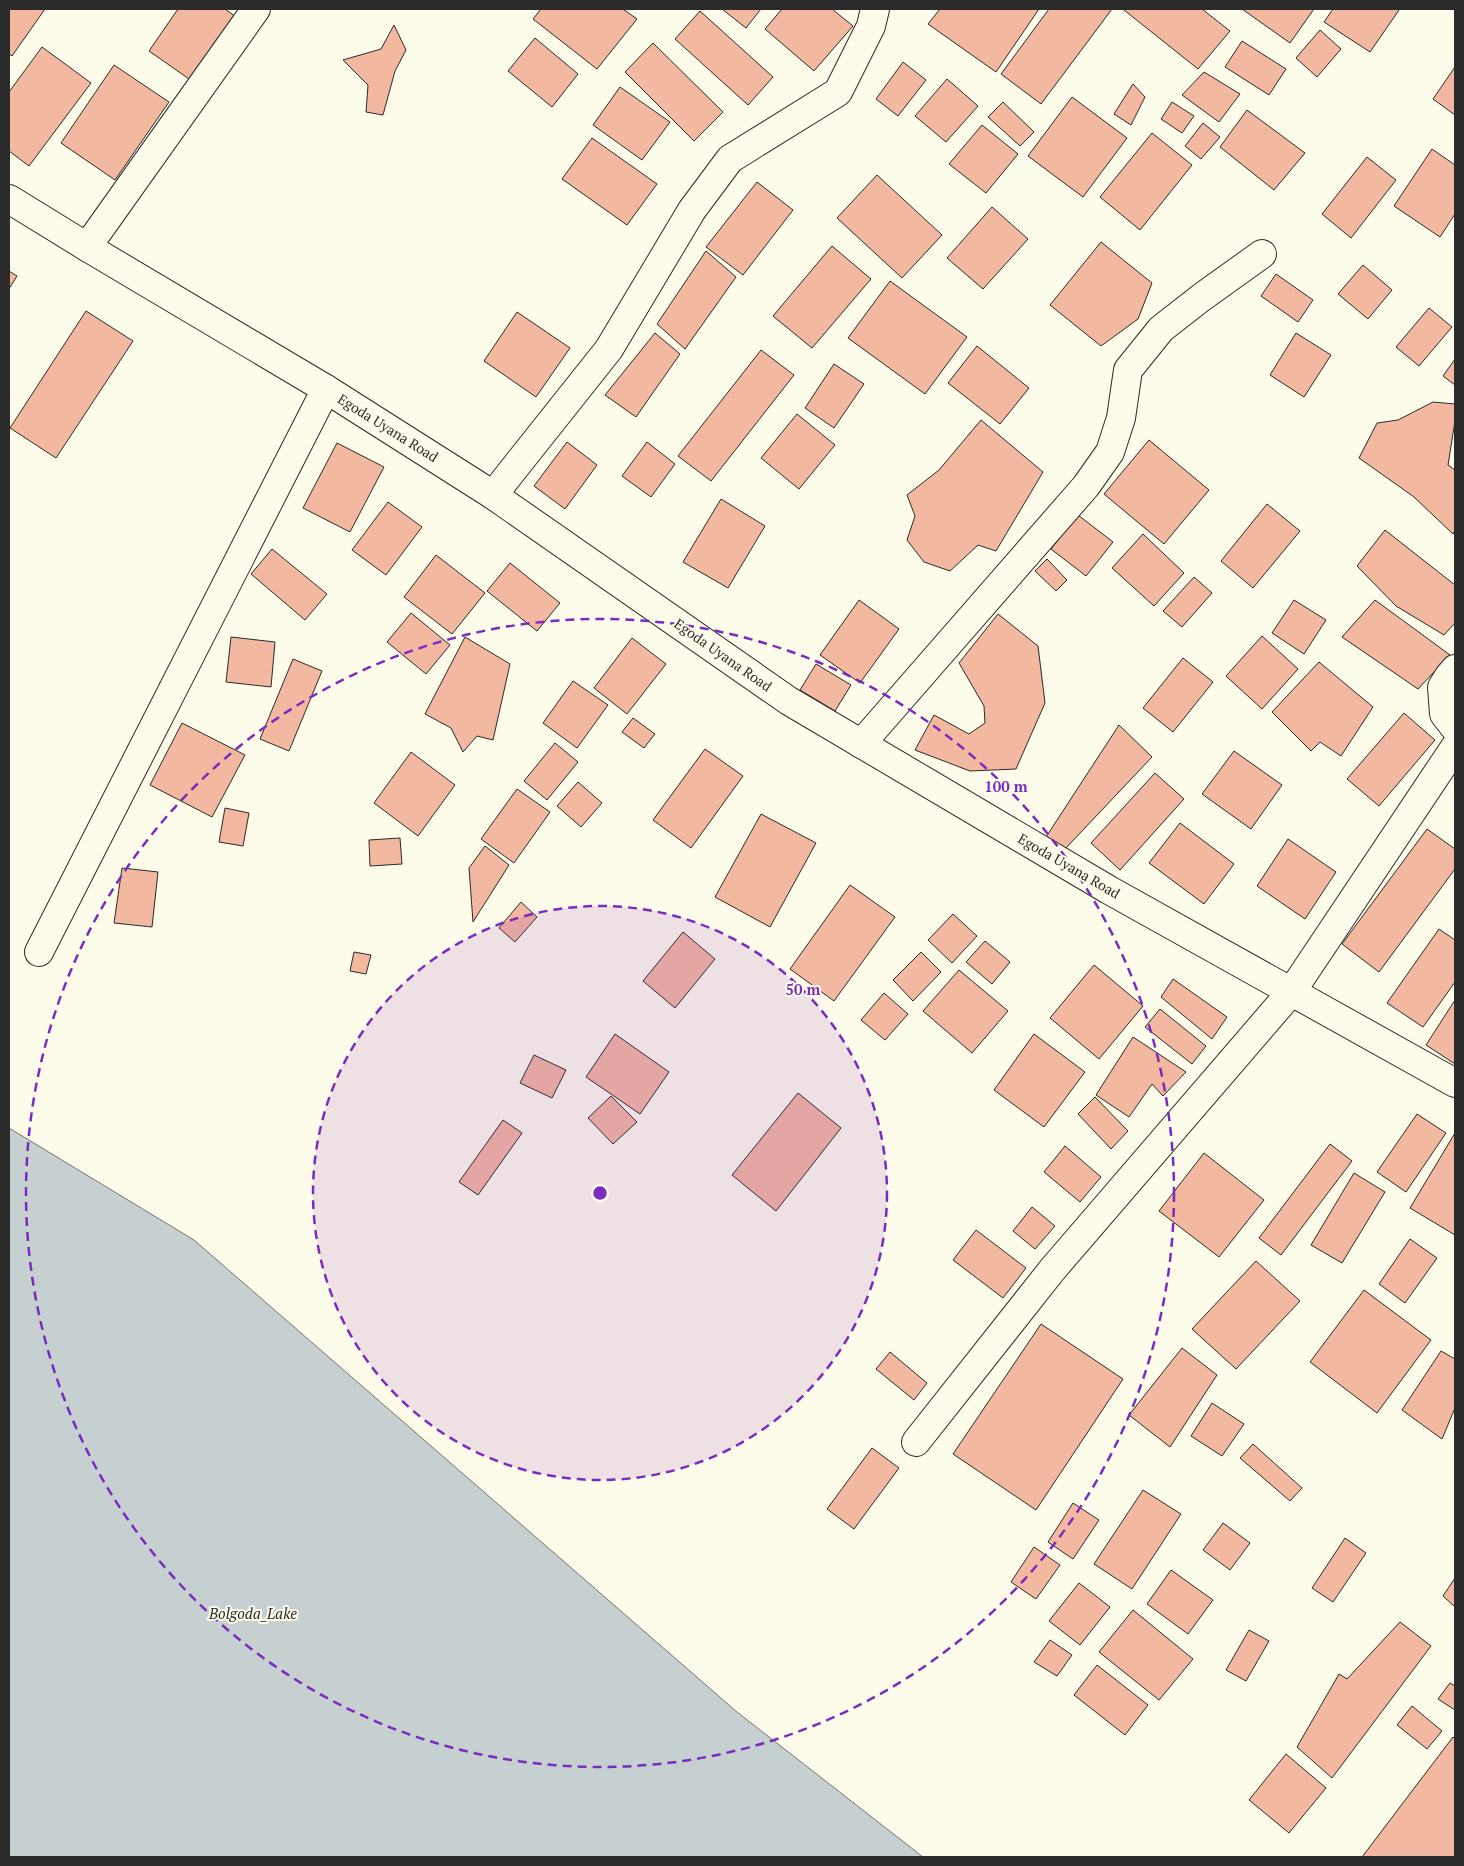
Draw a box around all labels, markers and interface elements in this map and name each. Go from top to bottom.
street label: Egoda Uyana Road [334,389,442,466]
street label: Egoda Uyana Road [671,614,776,696]
text: 100 m [984,776,1028,796]
street label: Egoda Uyana Road [1015,829,1124,903]
text: 50 m [786,979,821,999]
centre of rings [591,1184,609,1202]
water label: Bolgoda_Lake [208,1603,297,1623]

